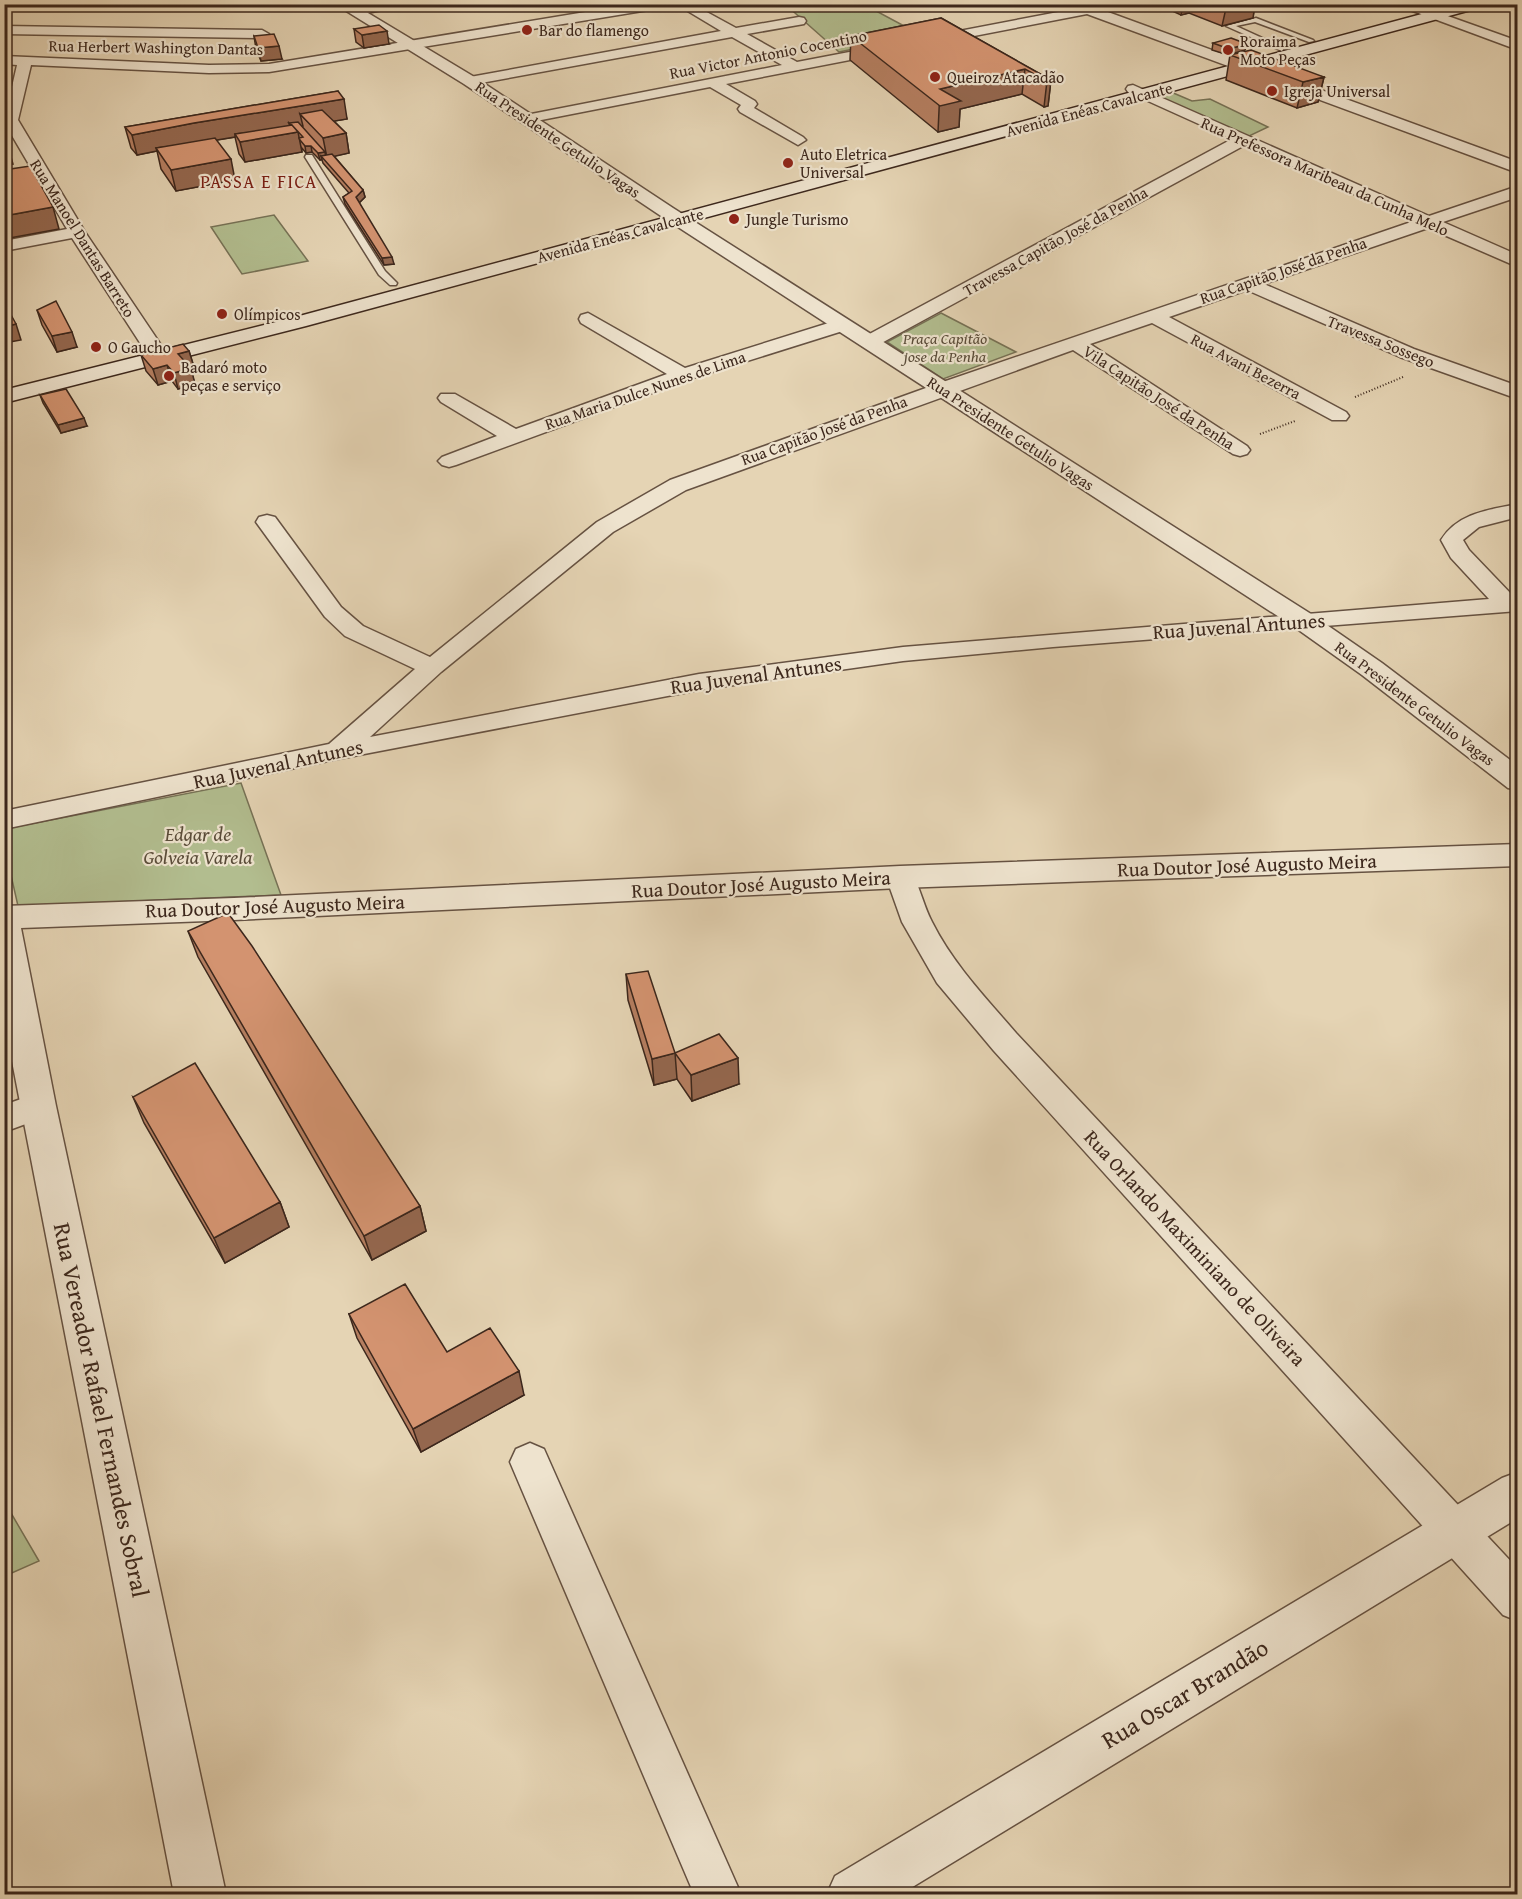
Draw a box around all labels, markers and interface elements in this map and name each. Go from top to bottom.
place label: Bar do flamengo [539,18,649,42]
marker: Bar do flamengo [520,23,534,37]
street label: Rua Victor Antonio Cocentino [667,23,869,85]
place label: Roraima Moto Peças [1240,29,1316,71]
street label: Rua Herbert Washington Dantas [48,33,264,61]
marker: Roraima Moto Peças [1221,43,1235,57]
place label: Queiroz Atacadão [947,65,1064,89]
marker: Queiroz Atacadão [928,70,942,84]
street label: Rua Presidente Getulio Vagas [471,75,645,203]
street label: Avenida Enéas Cavalcante [1003,75,1175,143]
place label: Igreja Universal [1284,79,1391,103]
marker: Igreja Universal [1265,84,1279,98]
street label: Rua Prefessora Maribeau da Cunha Melo [1197,110,1453,242]
place label: Auto Eletrica Universal [800,142,888,184]
street label: Rua Manoel Dantas Barreto [24,154,142,322]
marker: Auto Eletrica Universal [781,156,795,170]
district label: PASSA E FICA [200,168,318,195]
street label: Travessa Capitão José da Penha [958,180,1152,302]
street label: Avenida Enéas Cavalcante [534,201,706,269]
place label: Jungle Turismo [744,207,848,231]
marker: Jungle Turismo [727,212,741,226]
street label: Rua Capitão José da Penha [1196,230,1370,310]
place label: Olímpicos [234,302,301,326]
marker: Olímpicos [215,307,229,321]
street label: Travessa Sossego [1324,309,1438,373]
park label: Praça Capitão jose da Penha [900,326,987,368]
street label: Rua Avani Bezerra [1187,327,1306,405]
place label: O Gaucho [108,335,171,359]
street label: Vila Capitão José da Penha [1078,339,1240,455]
marker: O Gaucho [89,340,103,354]
street label: Rua Maria Dulce Nunes de Lima [541,344,749,436]
place label: Badaró moto peças e serviço [181,355,281,397]
marker: Badaró moto peças e serviço [162,369,176,383]
street label: Rua Presidente Getulio Vagas [923,370,1099,496]
street label: Rua Capitão José da Penha [738,389,911,471]
street label: Rua Juvenal Antunes [1152,605,1326,646]
street label: Rua Presidente Getulio Vagas [1330,635,1500,771]
street label: Rua Juvenal Antunes [668,648,844,701]
street label: Rua Juvenal Antunes [190,731,365,796]
park label: Edgar de Golveia Varela [144,819,253,871]
street label: Rua Doutor José Augusto Meira [1117,845,1378,884]
street label: Rua Doutor José Augusto Meira [631,862,892,905]
street label: Rua Doutor José Augusto Meira [145,886,406,925]
street label: Rua Orlando Maximiniano de Oliveira [1078,1123,1313,1373]
street label: Rua Vereador Rafael Fernandes Sobral [45,1219,158,1601]
street label: Rua Oscar Brandão [1095,1630,1275,1757]

